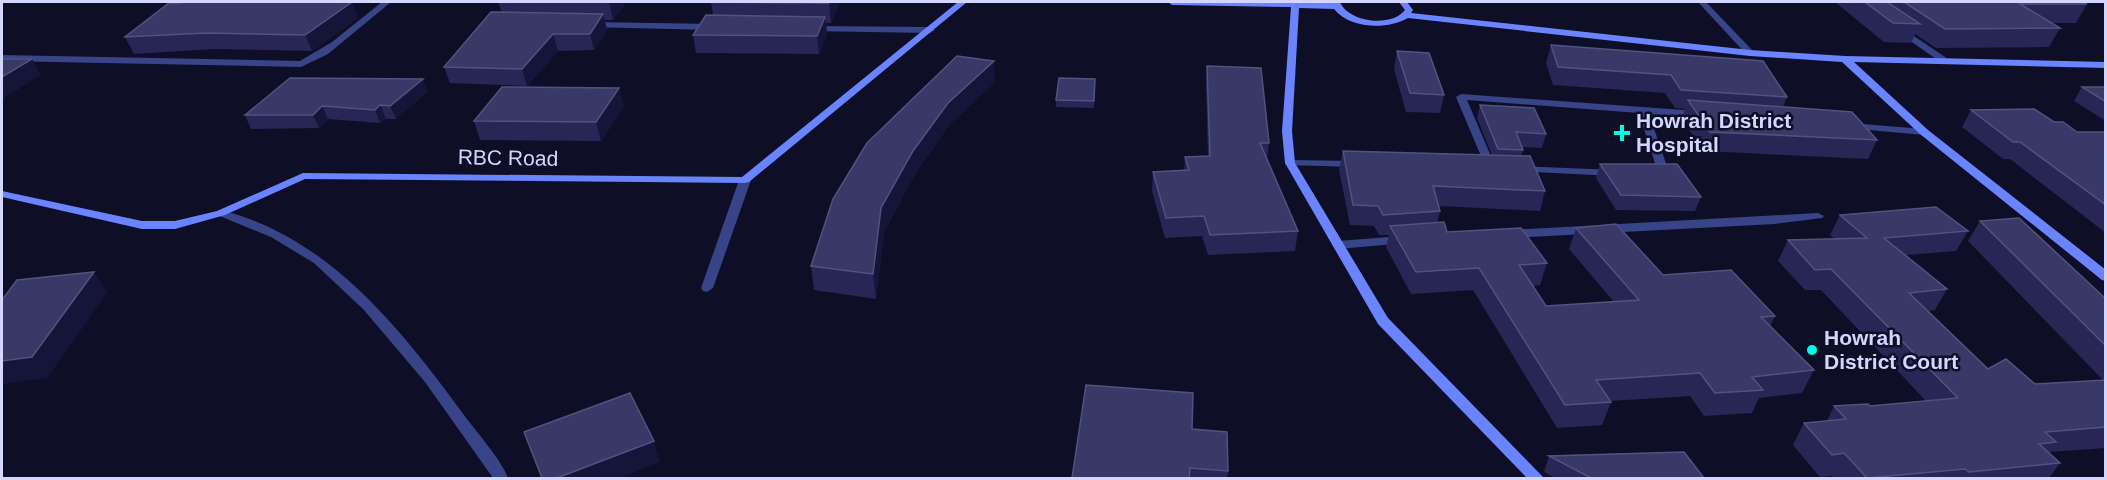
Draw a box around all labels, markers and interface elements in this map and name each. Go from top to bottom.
place label: Howrah District Hospital [1636,109,1791,156]
marker: Howrah District Hospital [1613,124,1631,142]
street label: RBC Road [458,145,558,170]
place label: Howrah District Court [1824,326,1958,373]
marker: Howrah District Court [1805,343,1819,357]

